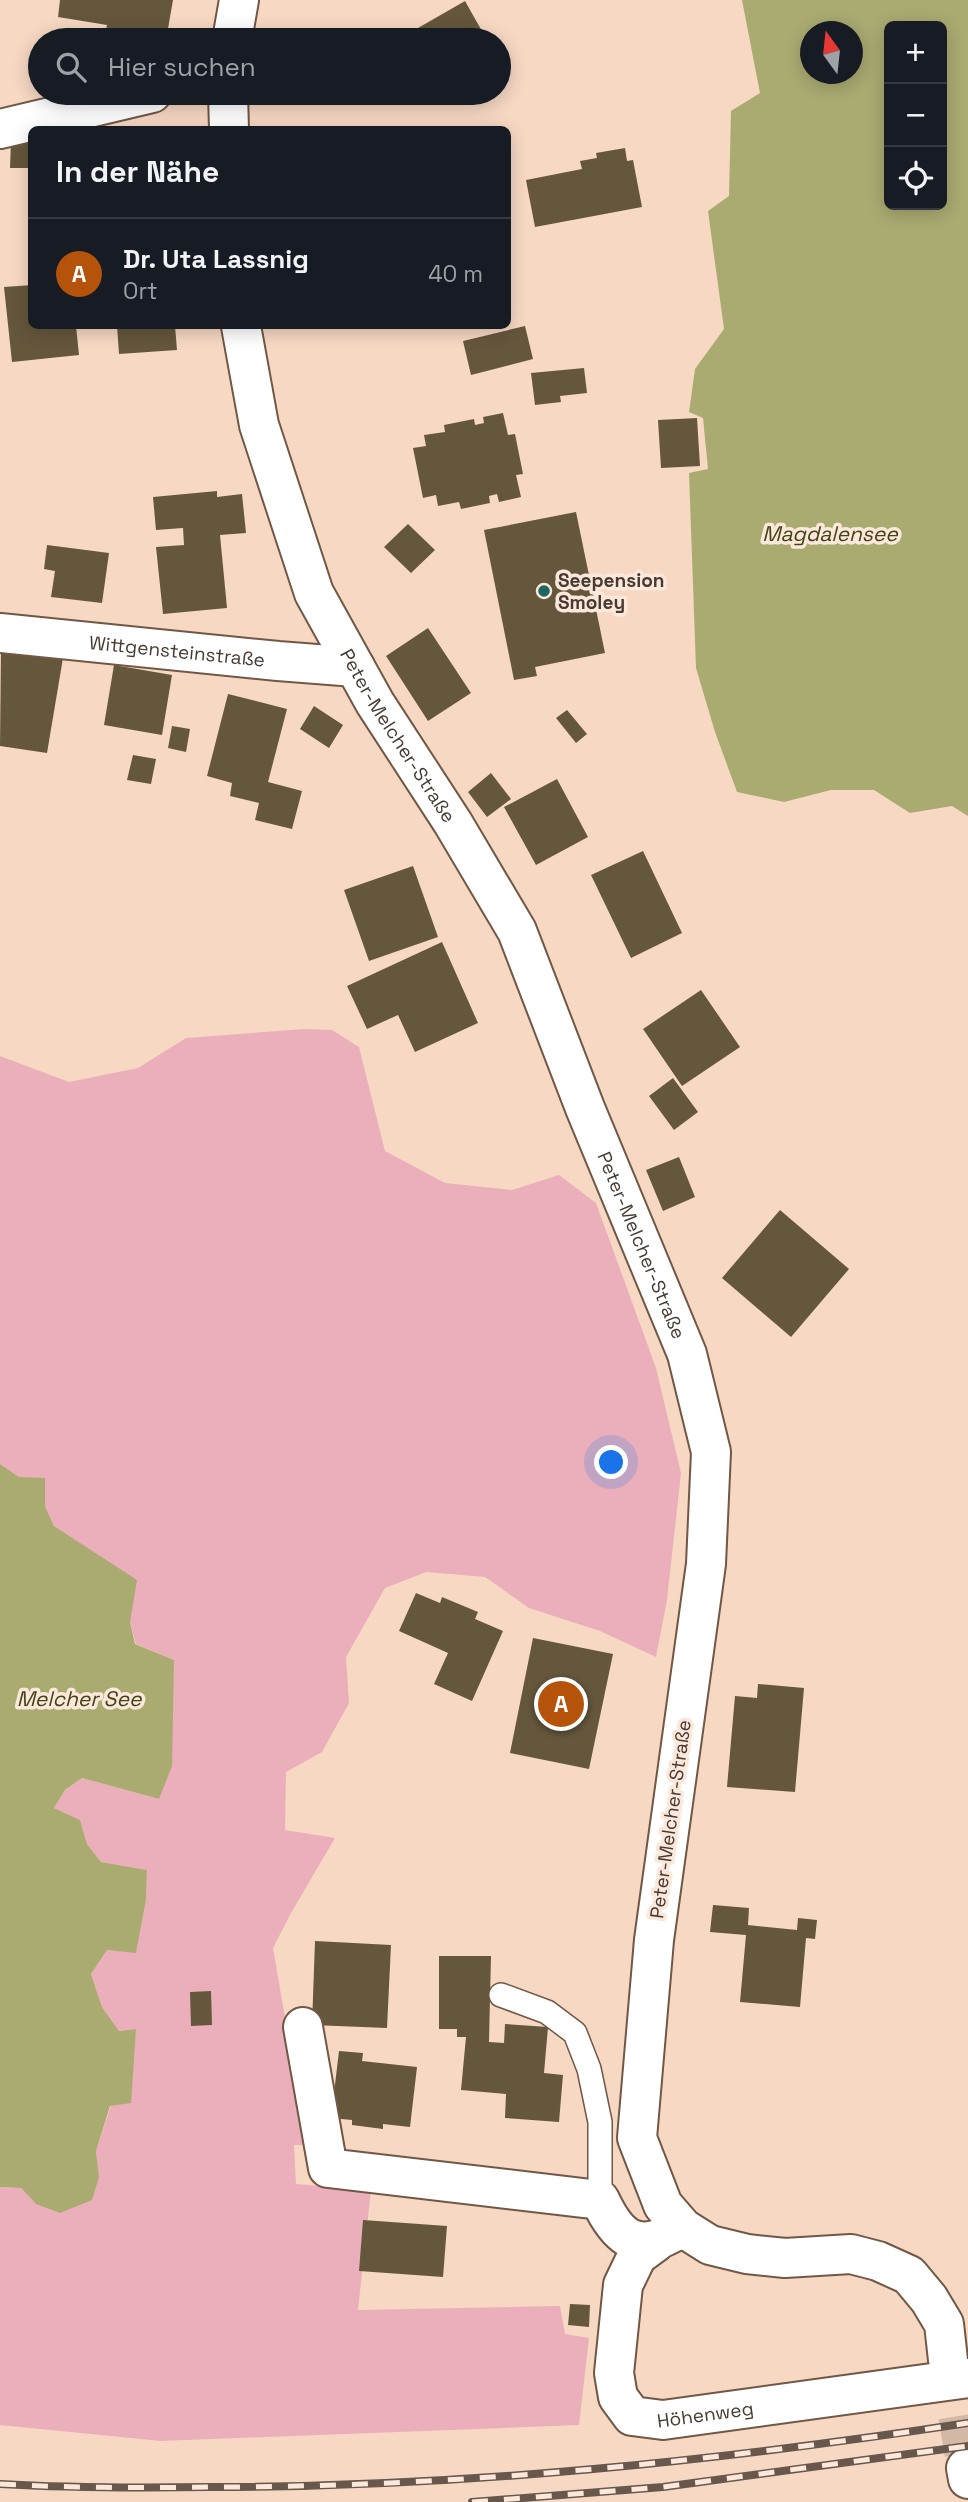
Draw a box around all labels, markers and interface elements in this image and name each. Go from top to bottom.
north arrow [800,21,863,84]
map controls [884,21,947,210]
button: + [884,21,947,84]
search box [28,28,511,105]
icon: search [52,48,90,86]
text: Hier suchen [108,50,256,84]
button: − [884,84,947,147]
button: locate [884,147,947,210]
text: In der Nähe [56,152,219,191]
text: Dr. Uta Lassnig [123,242,309,276]
text: A [72,259,86,289]
text: 40 m [428,259,483,289]
text: Ort [123,276,158,306]
water label: Magdalensee [762,520,899,547]
place label: Seepension Smoley [558,568,665,615]
marker: Seepension Smoley [536,583,552,599]
street label: Wittgensteinstraße [88,630,266,673]
street label: Peter-Melcher-Straße [334,644,461,828]
street label: Peter-Melcher-Straße [591,1148,691,1343]
your location [594,1445,628,1479]
pin: A [538,1678,584,1730]
water label: Melcher See [17,1685,143,1712]
street label: Peter-Melcher-Straße [644,1718,697,1920]
street label: Höhenweg [655,2396,755,2434]

